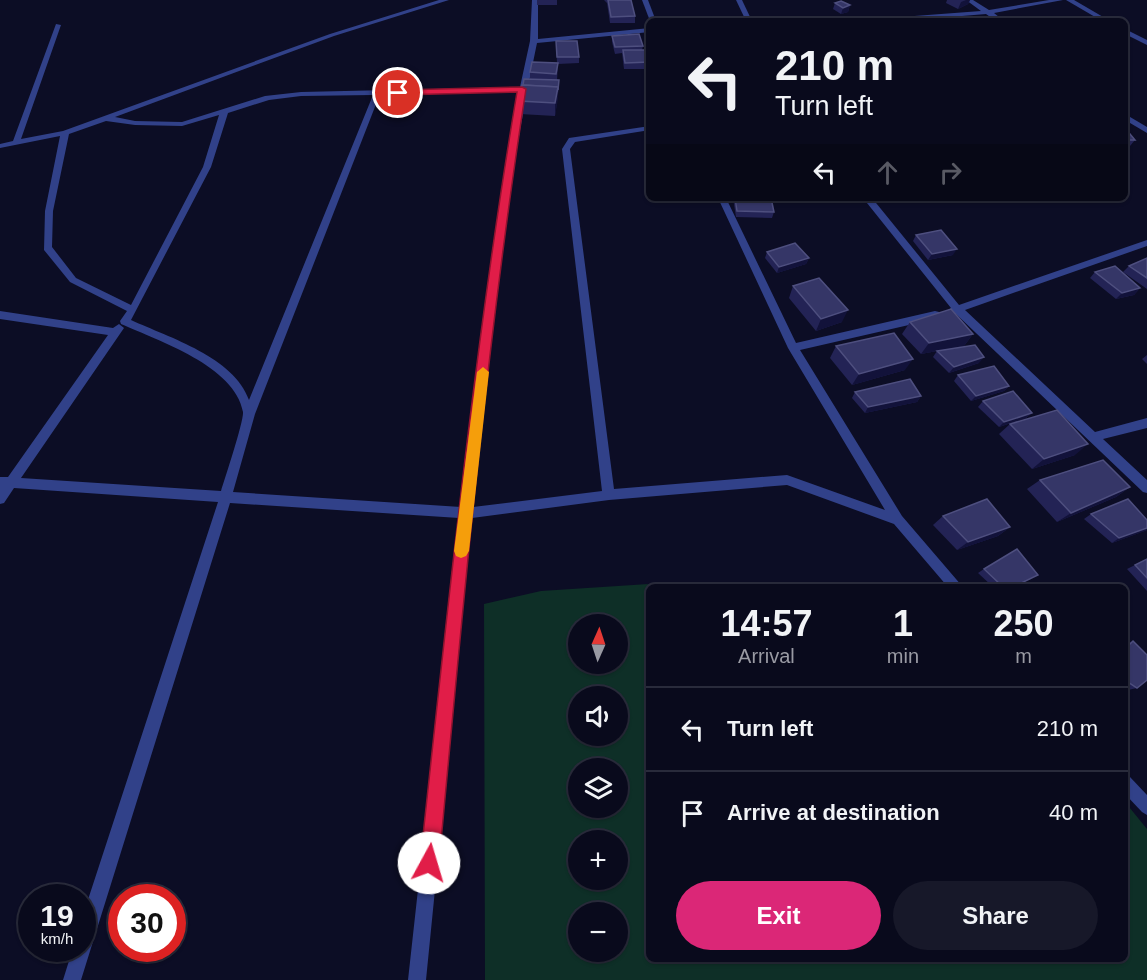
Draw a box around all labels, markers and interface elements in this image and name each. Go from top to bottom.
icon: left [676,42,754,120]
text: 210 m [775,42,894,89]
pin [372,67,423,118]
icon: arrive [381,76,414,109]
text: Turn left [775,91,873,121]
icon: left [808,156,841,189]
icon: ahead [871,156,904,189]
icon: right [934,156,967,189]
text: 14:57 [720,603,812,644]
text: 1 [893,603,913,644]
text: 250 [993,603,1054,644]
north arrow [568,614,628,674]
map controls [568,614,628,962]
text: Arrival [738,645,795,667]
text: min [887,645,919,667]
text: m [1015,645,1032,667]
button: sound [568,686,628,746]
icon: left [676,713,709,746]
text: Turn left [727,716,813,741]
text: 210 m [1037,716,1098,741]
button: layers [568,758,628,818]
icon: arrive [676,797,709,830]
text: Arrive at destination [727,800,940,825]
text: 40 m [1049,800,1098,825]
button: + [568,830,628,890]
position arrow [397,831,461,895]
button: Exit [676,881,881,950]
button: Share [893,881,1098,950]
speed limit sign: 30 [108,884,186,962]
text: 19 [40,899,74,932]
button: − [568,902,628,962]
text: km/h [41,930,73,947]

